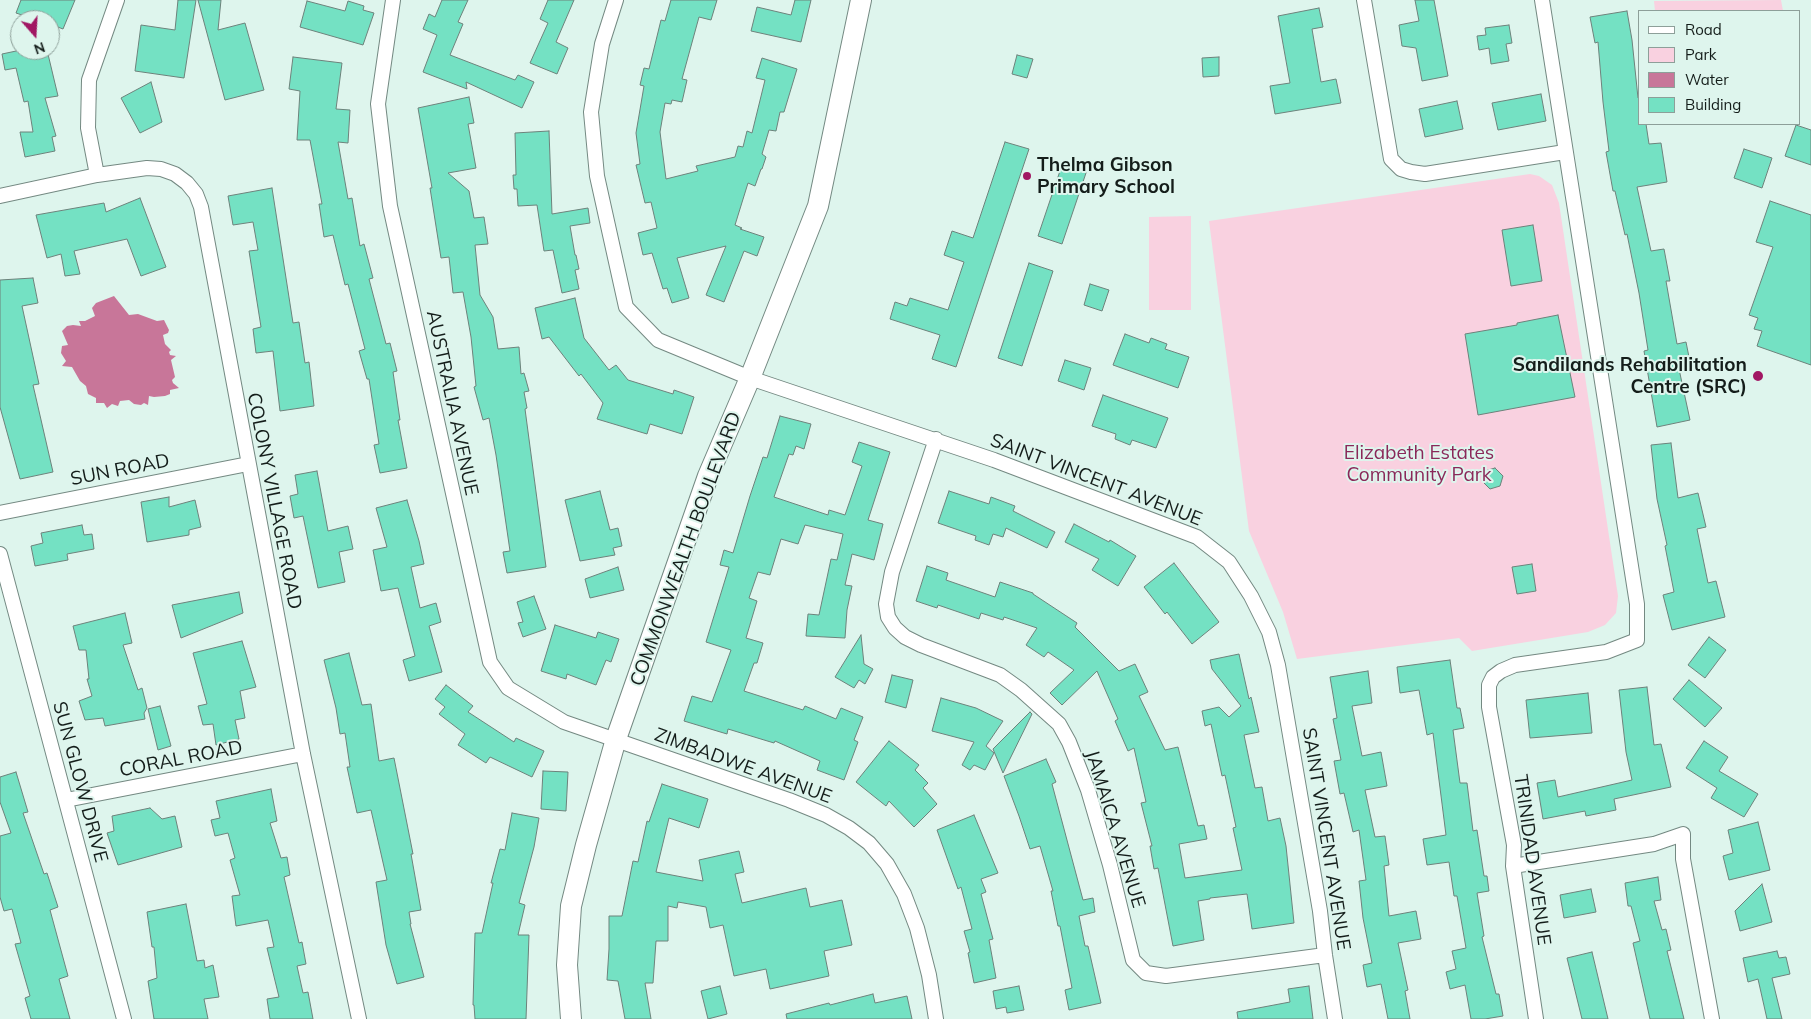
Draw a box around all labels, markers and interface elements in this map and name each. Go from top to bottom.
north arrow [10,10,60,60]
legend [1638,10,1801,125]
text: Road [1685,20,1722,39]
text: N [32,38,47,58]
text: Park [1685,45,1717,64]
text: Water [1685,70,1729,89]
text: Building [1685,95,1741,114]
place label: Thelma Gibson Primary School [1037,154,1175,198]
marker: Thelma Gibson Primary School [1021,170,1033,182]
street label: AUSTRALIA AVENUE [421,308,483,498]
place label: Sandilands Rehabilitation Centre (SRC) [1513,354,1747,398]
marker: Sandilands Rehabilitation Centre (SRC) [1751,369,1765,383]
street label: COLONY VILLAGE ROAD [242,391,306,611]
street label: COMMONWEALTH BOULEVARD [626,409,746,689]
street label: SAINT VINCENT AVENUE [987,429,1205,531]
park label: Elizabeth Estates Community Park [1344,442,1494,486]
street label: SUN ROAD [68,449,172,491]
street label: SUN GLOW DRIVE [48,699,112,865]
street label: ZIMBADWE AVENUE [651,723,835,809]
street label: SAINT VINCENT AVENUE [1297,726,1355,952]
street label: CORAL ROAD [117,736,245,782]
street label: JAMAICA AVENUE [1080,747,1150,911]
street label: TRINIDAD AVENUE [1509,773,1555,947]

